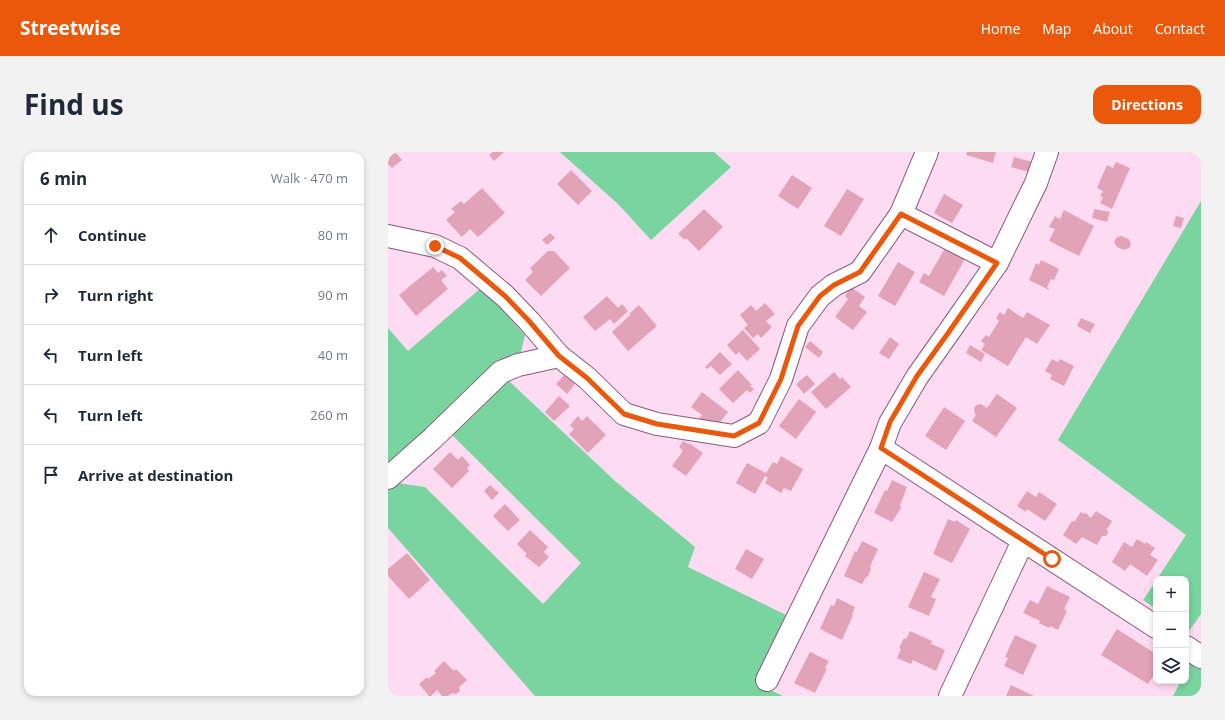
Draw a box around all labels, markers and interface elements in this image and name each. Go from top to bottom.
text: Streetwise [20,15,121,41]
text: Home [981,19,1020,38]
text: Map [1042,19,1071,38]
text: About [1093,19,1133,38]
text: Contact [1155,19,1205,38]
text: Find us [24,85,124,123]
button: Directions [1093,85,1201,124]
text: 6 min [40,167,87,190]
text: Walk · 470 m [271,169,348,187]
icon: ahead [40,224,62,246]
text: Continue [78,225,146,245]
text: 80 m [318,226,348,244]
route end [426,237,444,255]
icon: right [40,284,62,306]
text: Turn right [78,285,153,305]
text: 90 m [318,286,348,304]
icon: left [40,344,62,366]
text: Turn left [78,345,143,365]
text: 40 m [318,346,348,364]
icon: left [40,404,62,426]
text: Turn left [78,405,143,425]
text: 260 m [310,406,348,424]
icon: arrive [40,464,62,486]
text: Arrive at destination [78,465,233,485]
route start [1043,550,1061,568]
map controls [1153,576,1189,684]
button: + [1153,576,1189,612]
button: − [1153,612,1189,648]
button: layers [1153,648,1189,684]

